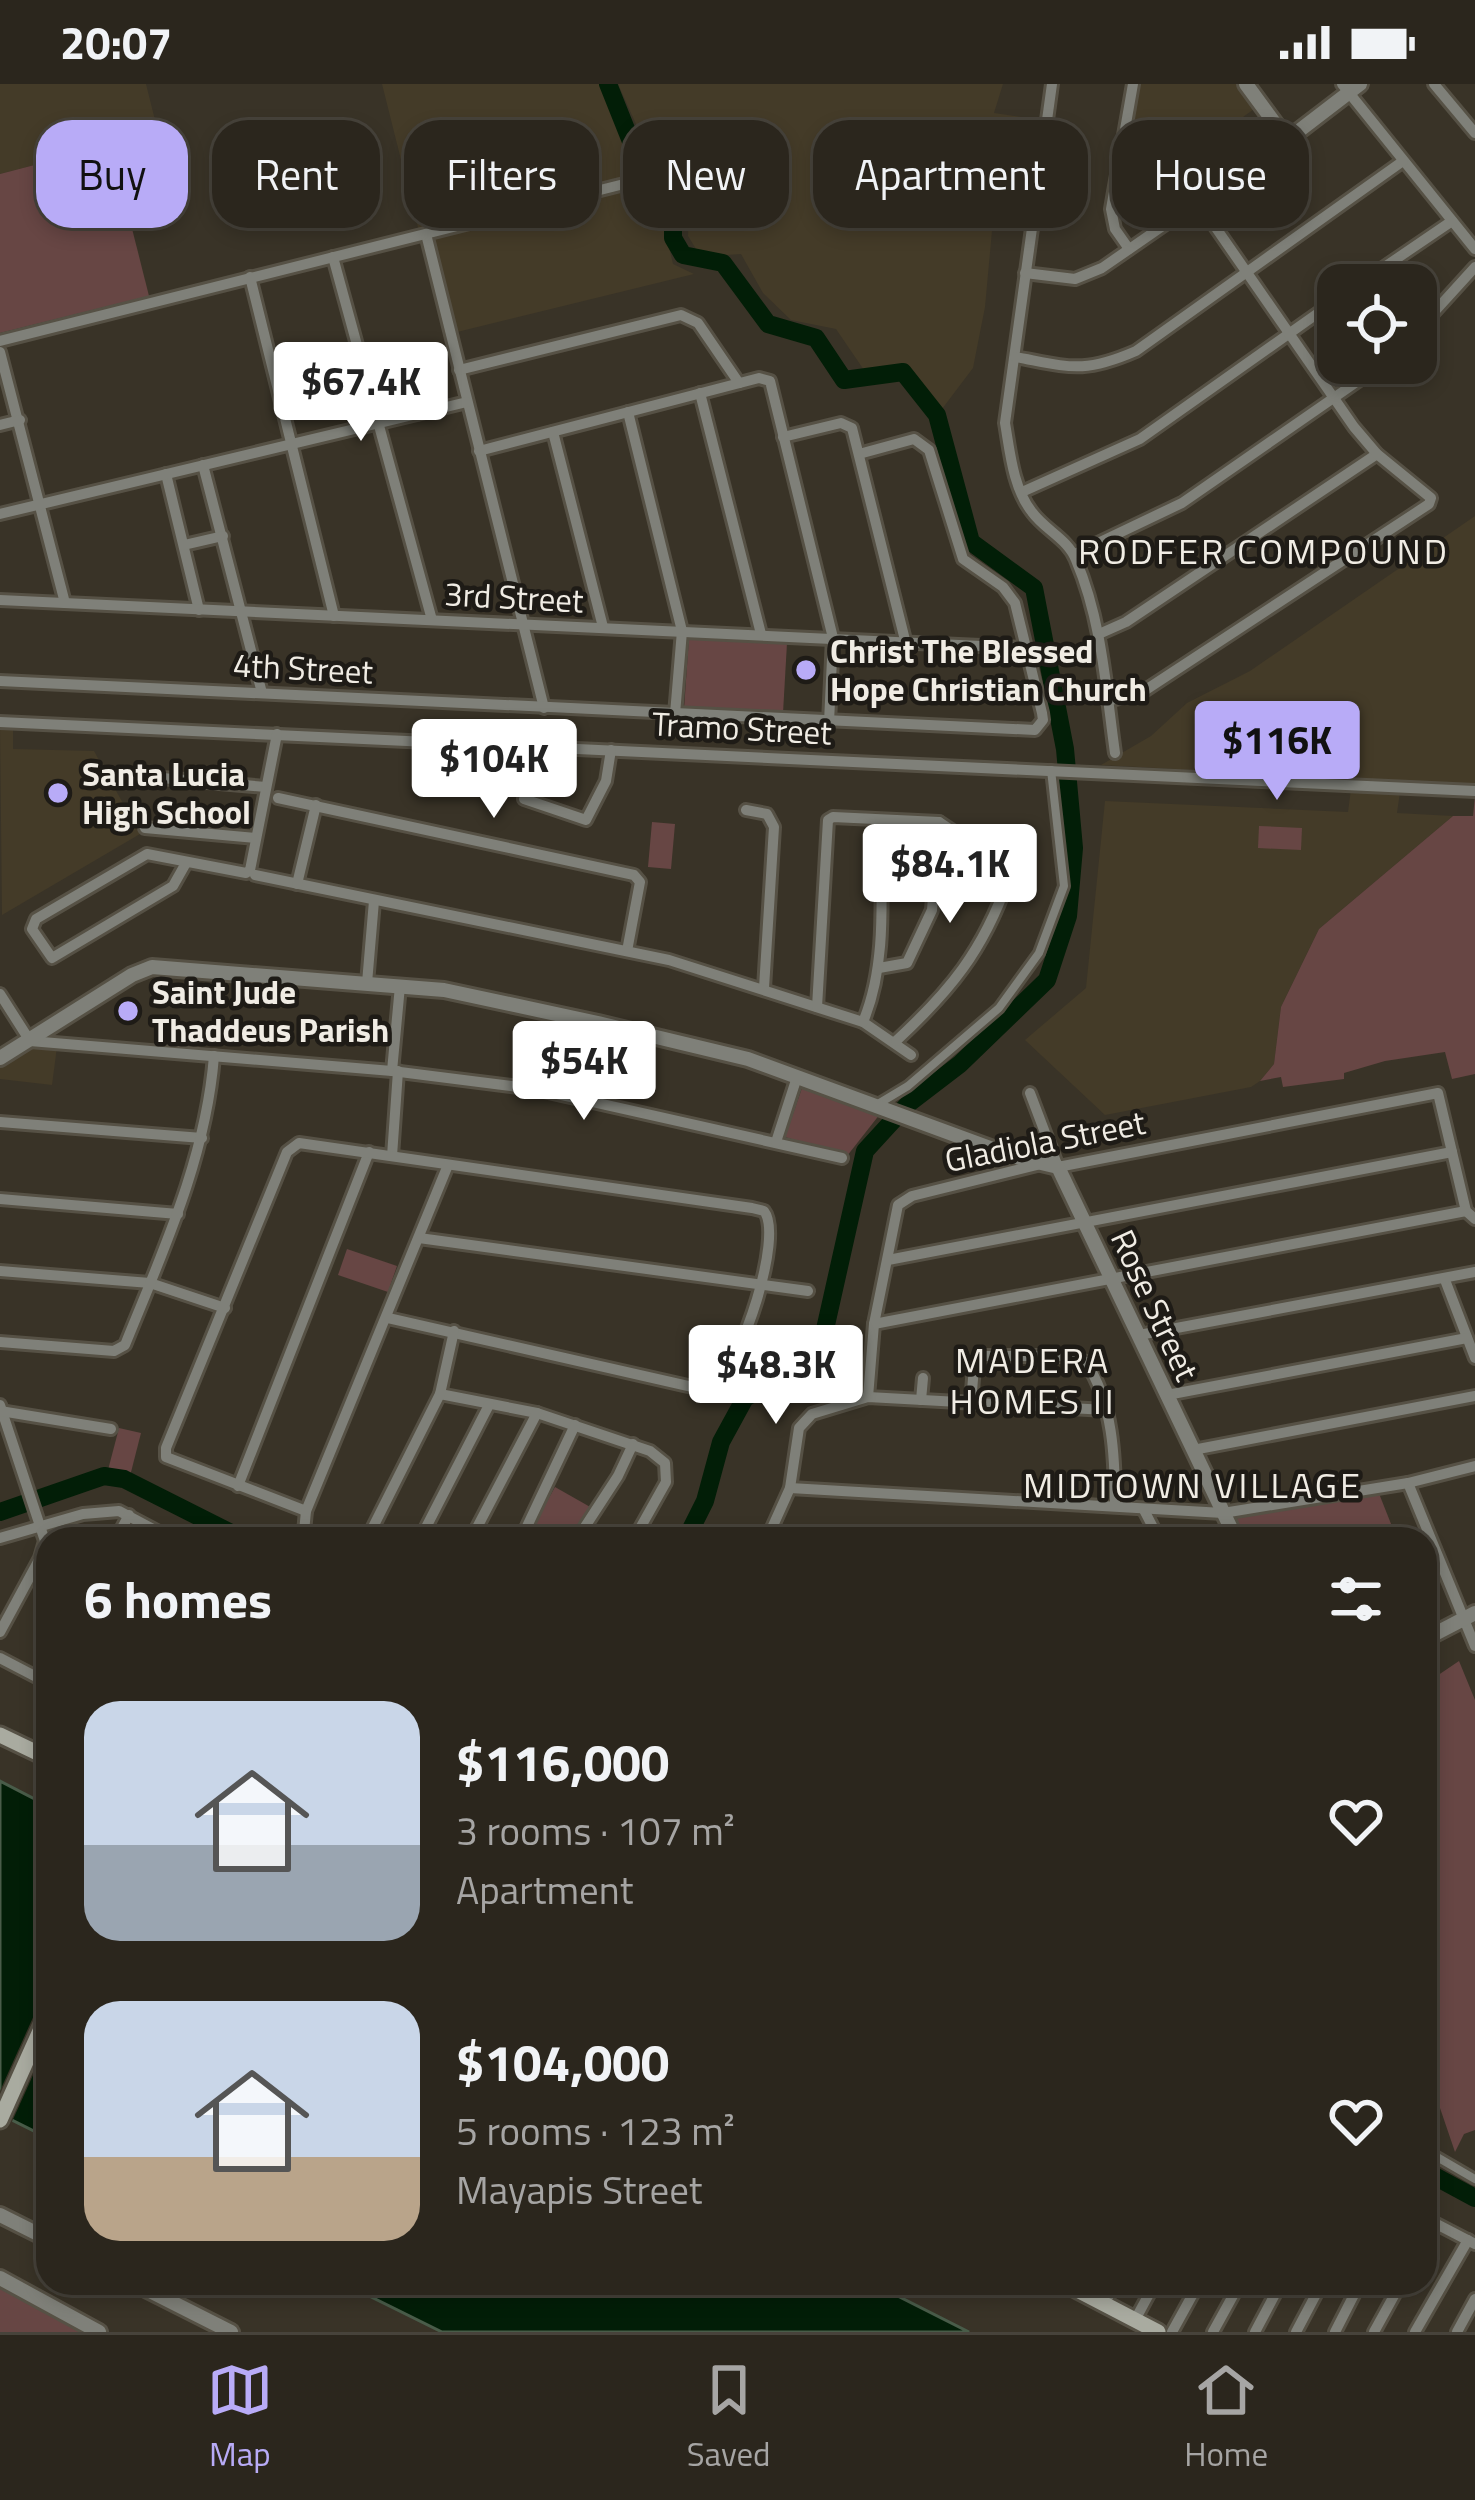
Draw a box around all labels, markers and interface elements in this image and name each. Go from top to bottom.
text: 20:07 [60,8,172,76]
chip: Buy [36,120,188,228]
chip: Rent [212,120,380,228]
chip: Filters [404,120,599,228]
chip: New [623,120,789,228]
chip: Apartment [813,120,1088,228]
chip: House [1112,120,1309,228]
map controls [1317,264,1437,384]
button: locate [1317,264,1437,384]
pin: $67.4K [263,342,459,444]
text: $67.4K [301,351,421,410]
district label: RODFER COMPOUND [1078,523,1450,578]
street label: 3rd Street [443,568,585,626]
place label: Christ The Blessed Hope Christian Church [830,626,1147,714]
street label: 4th Street [232,639,375,697]
marker: Christ The Blessed Hope Christian Church [793,657,819,683]
street label: Tramo Street [651,698,834,758]
pin: $116K [1193,701,1361,803]
text: $116K [1222,710,1332,769]
pin: $104K [410,719,578,821]
text: $104K [439,728,549,787]
place label: Santa Lucia High School [82,749,251,837]
marker: Santa Lucia High School [45,780,71,806]
pin: $84.1K [852,824,1048,926]
text: $84.1K [890,833,1010,892]
place label: Saint Jude Thaddeus Parish [152,967,389,1055]
marker: Saint Jude Thaddeus Parish [115,998,141,1024]
pin: $54K [513,1021,655,1123]
text: $54K [540,1030,628,1089]
street label: Gladiola Street [941,1097,1150,1185]
street label: Rose Street [1098,1221,1212,1389]
pin: $48.3K [678,1325,874,1427]
district label: MADERA HOMES II [949,1332,1117,1428]
text: $48.3K [716,1334,836,1393]
district label: MIDTOWN VILLAGE [1023,1457,1363,1512]
text: 6 homes [84,1560,272,1638]
icon: filters [1323,1566,1389,1632]
text: $116,000 [456,1723,669,1801]
icon: home [180,1749,324,1893]
icon: heart [1323,1788,1389,1854]
text: 3 rooms · 107 m² [456,1801,735,1860]
text: Apartment [456,1860,633,1919]
text: $104,000 [456,2023,669,2101]
icon: home [180,2049,324,2193]
icon: heart [1323,2088,1389,2154]
text: 5 rooms · 123 m² [456,2101,735,2160]
text: Mayapis Street [456,2160,702,2219]
tab: Map [207,2357,273,2479]
tab: Saved [687,2357,771,2479]
tab: Home [1184,2357,1268,2479]

